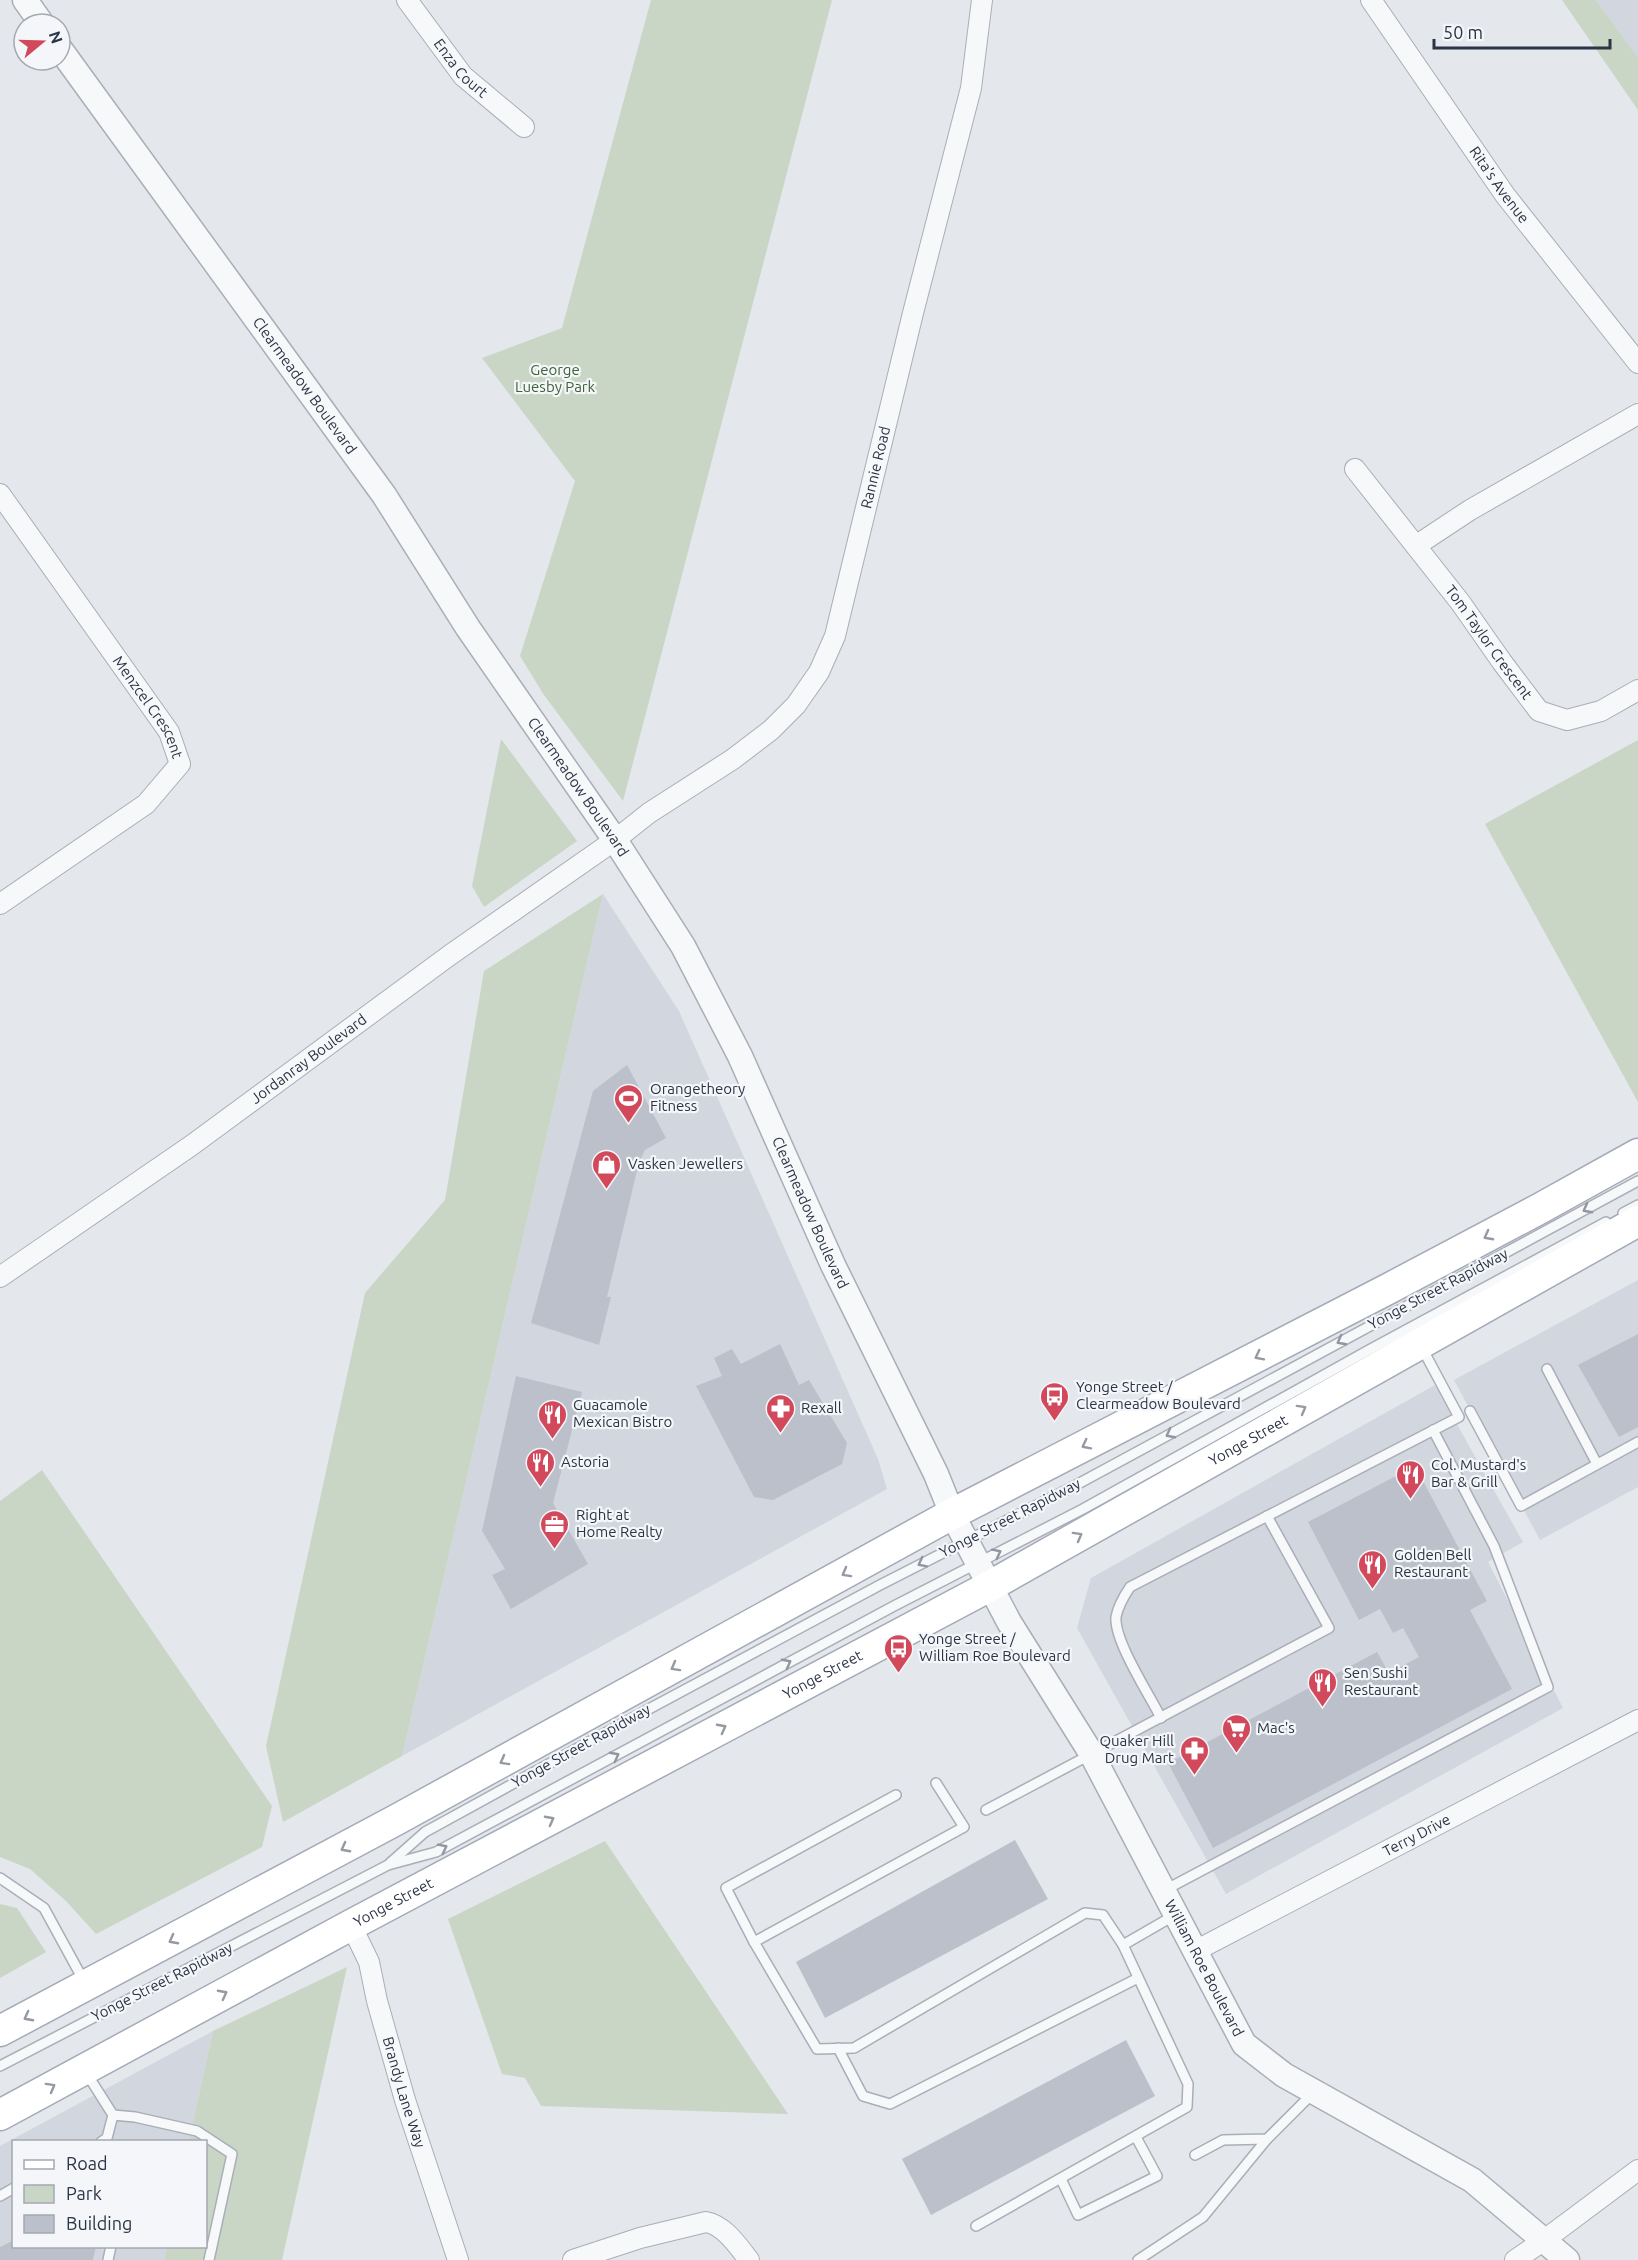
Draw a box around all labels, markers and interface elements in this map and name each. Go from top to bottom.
north arrow [12,12,72,72]
scale bar [1434,12,1610,50]
text: 50 m [1443,22,1483,42]
text: N [46,29,67,46]
street label: Enza Court [430,35,491,101]
street label: Rita's Avenue [1466,143,1533,226]
street label: Clearmeadow Boulevard [250,314,360,457]
park label: George Luesby Park [515,361,596,395]
street label: Rannie Road [857,424,893,510]
street label: Tom Taylor Crescent [1442,582,1536,703]
street label: Menzcel Crescent [110,652,186,761]
street label: Clearmeadow Boulevard [525,714,632,859]
street label: Jordanray Boulevard [247,1010,370,1107]
place label: Orangetheory Fitness [650,1080,745,1114]
sports icon: Orangetheory Fitness [613,1082,645,1124]
street label: Clearmeadow Boulevard [769,1134,852,1291]
shop icon: Vasken Jewellers [591,1148,623,1190]
place label: Vasken Jewellers [628,1155,743,1172]
one-way arrow [1582,1202,1593,1213]
one-way arrow [1483,1229,1494,1240]
street label: Yonge Street Rapidway [1365,1244,1511,1333]
one-way arrow [1337,1334,1347,1345]
one-way arrow [1254,1348,1265,1360]
place label: Yonge Street / Clearmeadow Boulevard [1076,1378,1241,1412]
bus stop icon: Yonge Street / Clearmeadow Boulevard [1039,1380,1071,1422]
pharmacy icon: Rexall [764,1392,796,1434]
place label: Guacamole Mexican Bistro [573,1396,672,1430]
restaurant icon: Guacamole Mexican Bistro [536,1398,568,1440]
place label: Rexall [801,1399,842,1416]
one-way arrow [1296,1405,1307,1416]
street label: Yonge Street [1206,1411,1291,1469]
one-way arrow [1165,1427,1176,1438]
one-way arrow [1081,1438,1092,1449]
restaurant icon: Astoria [524,1446,556,1488]
place label: Astoria [561,1453,609,1470]
place label: Col. Mustard's Bar & Grill [1431,1456,1526,1490]
restaurant icon: Col. Mustard's Bar & Grill [1394,1458,1426,1500]
street label: Yonge Street Rapidway [937,1475,1083,1560]
place label: Right at Home Realty [576,1506,662,1540]
office icon: Right at Home Realty [539,1508,571,1550]
one-way arrow [1072,1532,1082,1543]
place label: Golden Bell Restaurant [1394,1546,1471,1580]
one-way arrow [990,1548,1001,1560]
restaurant icon: Golden Bell Restaurant [1357,1548,1389,1590]
one-way arrow [918,1556,929,1567]
one-way arrow [842,1566,852,1577]
place label: Yonge Street / William Roe Boulevard [919,1630,1071,1664]
bus stop icon: Yonge Street / William Roe Boulevard [882,1632,914,1674]
street label: Yonge Street [780,1646,865,1702]
one-way arrow [781,1659,791,1670]
one-way arrow [671,1660,681,1671]
place label: Sen Sushi Restaurant [1344,1664,1418,1698]
restaurant icon: Sen Sushi Restaurant [1307,1666,1339,1708]
street label: Yonge Street Rapidway [509,1700,653,1791]
supermarket icon: Mac's [1220,1712,1252,1754]
place label: Mac's [1257,1719,1295,1736]
one-way arrow [716,1724,726,1735]
place label: Quaker Hill Drug Mart [1099,1732,1174,1766]
pharmacy icon: Quaker Hill Drug Mart [1179,1734,1211,1776]
one-way arrow [609,1752,619,1763]
one-way arrow [500,1754,511,1765]
street label: Terry Drive [1380,1810,1453,1860]
one-way arrow [543,1816,554,1827]
one-way arrow [340,1841,351,1852]
one-way arrow [437,1844,448,1855]
street label: Yonge Street [350,1874,436,1930]
street label: William Roe Boulevard [1162,1897,1247,2039]
one-way arrow [168,1933,179,1944]
street label: Yonge Street Rapidway [89,1939,235,2024]
one-way arrow [217,1990,227,2001]
one-way arrow [23,2010,34,2021]
street label: Brandy Lane Way [379,2035,429,2150]
one-way arrow [45,2083,56,2094]
legend [12,2140,207,2248]
text: Road [66,2153,108,2173]
text: Park [66,2183,102,2203]
text: Building [66,2213,132,2233]

